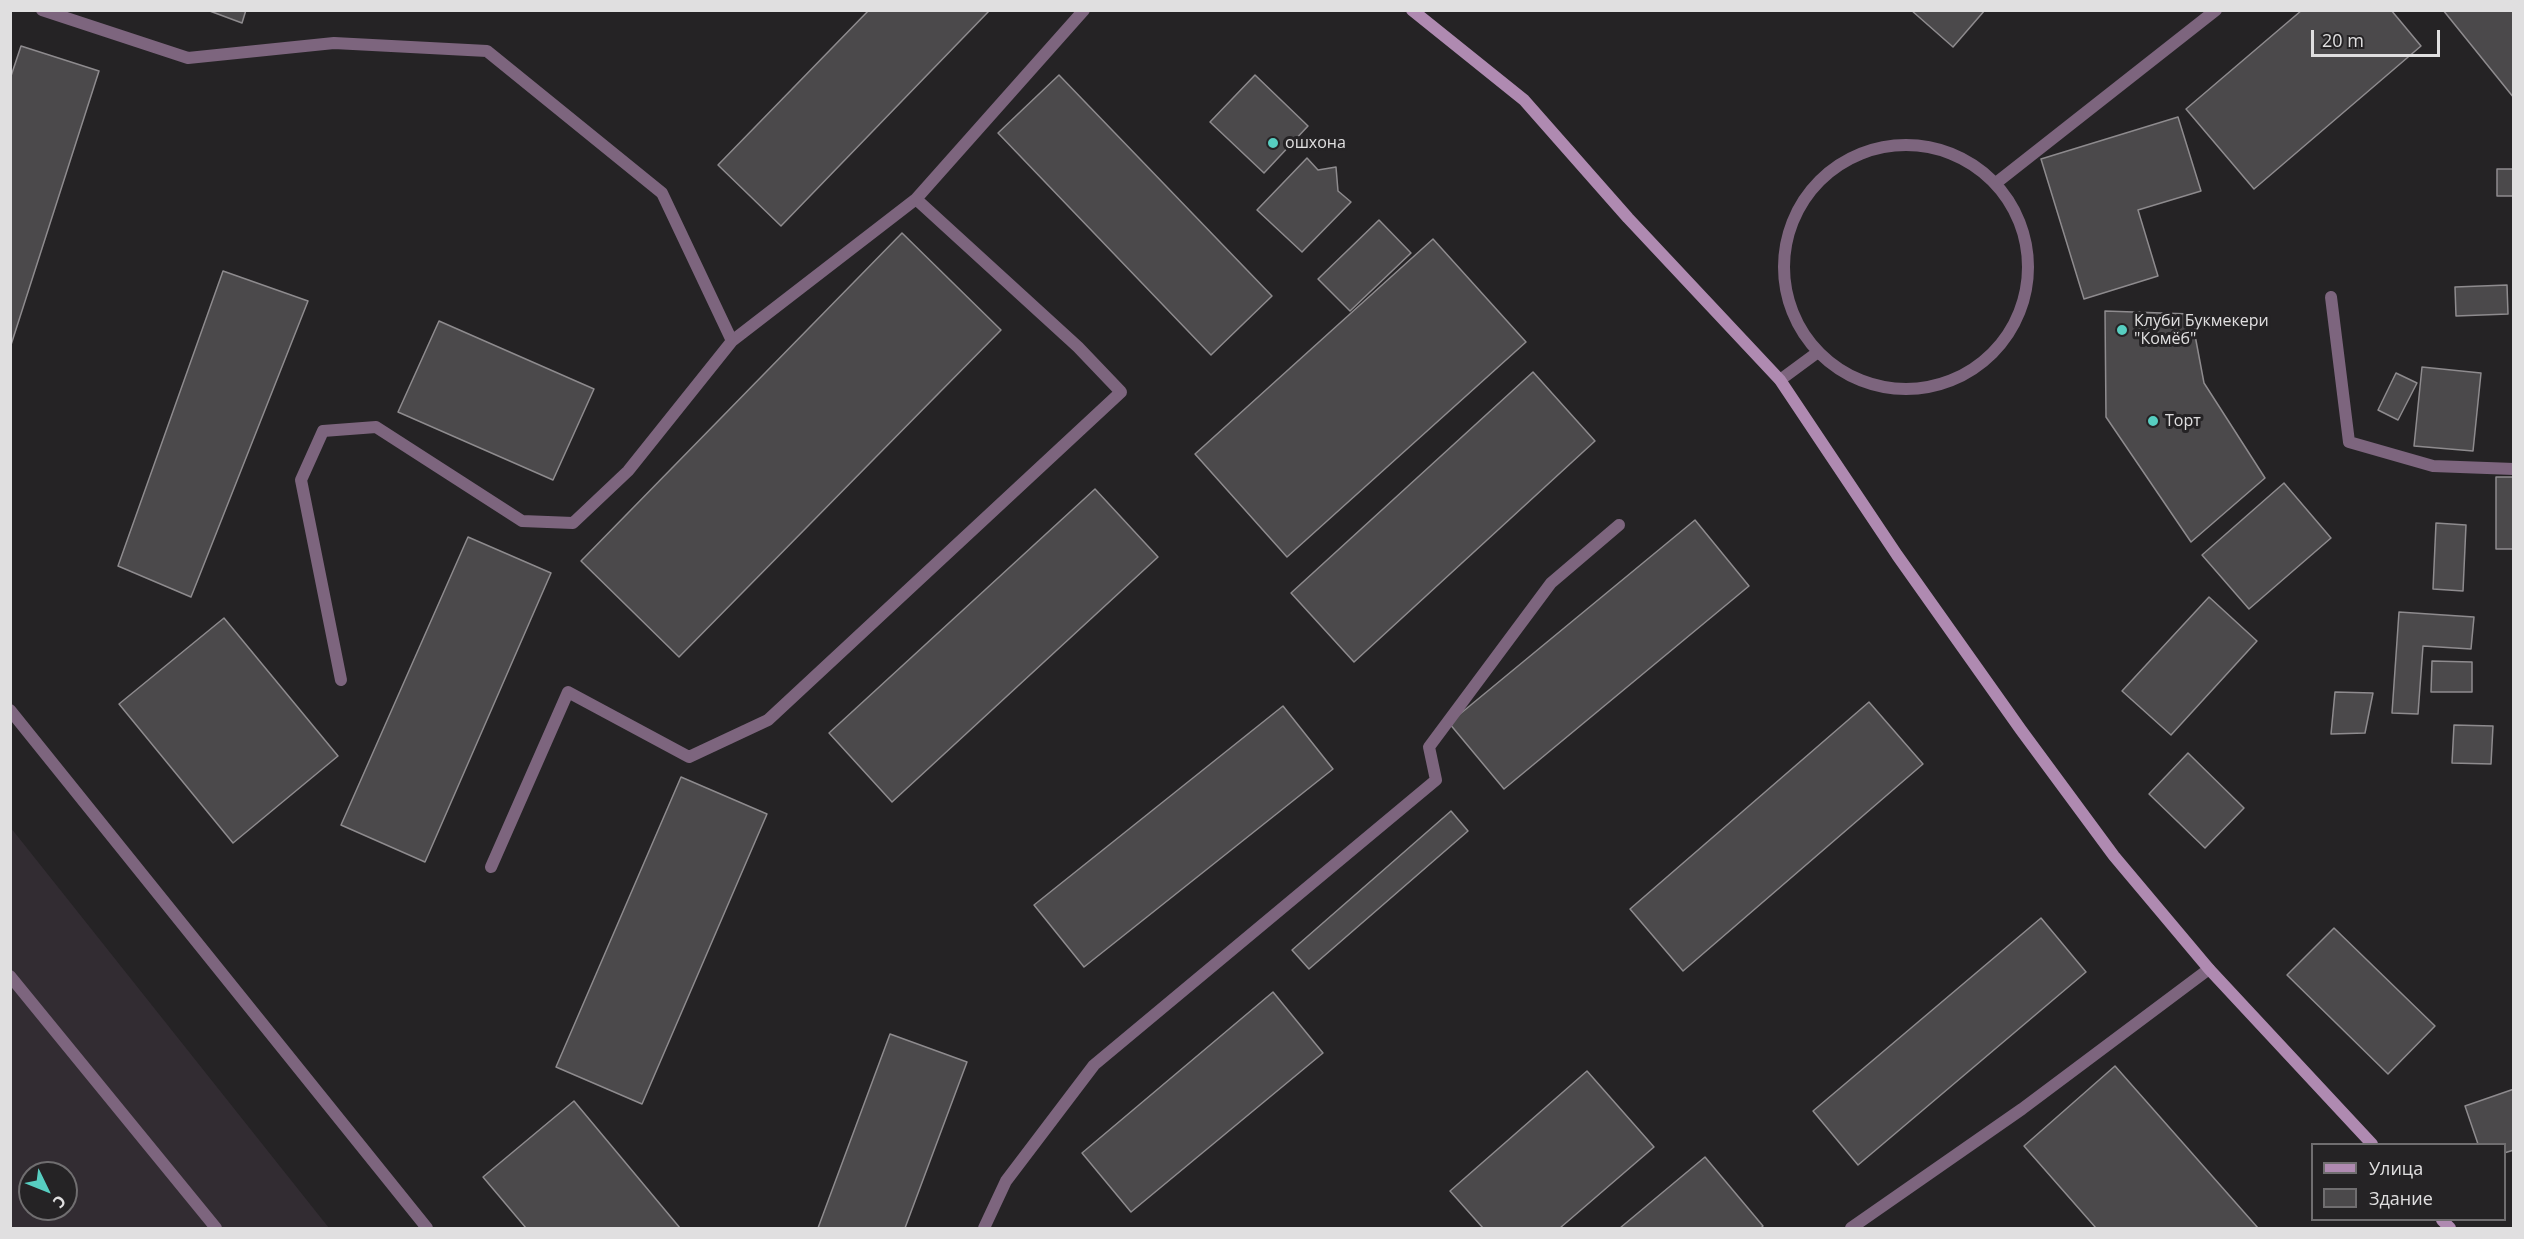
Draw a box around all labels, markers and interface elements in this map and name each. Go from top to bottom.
scale bar [2314,18,2443,56]
text: 20 m [2322,28,2364,52]
place label: ошхона [1285,133,1346,153]
marker: ошхона [1266,136,1280,150]
place label: Клуби Букмекери "Комёб" [2134,311,2269,349]
marker: Клуби Букмекери "Комёб" [2115,323,2129,337]
place label: Торт [2165,411,2201,431]
marker: Торт [2146,414,2160,428]
legend [2311,1143,2506,1221]
text: Улица [2369,1156,2423,1180]
north arrow [18,1161,78,1221]
text: Здание [2369,1186,2433,1210]
text: С [48,1191,71,1213]

